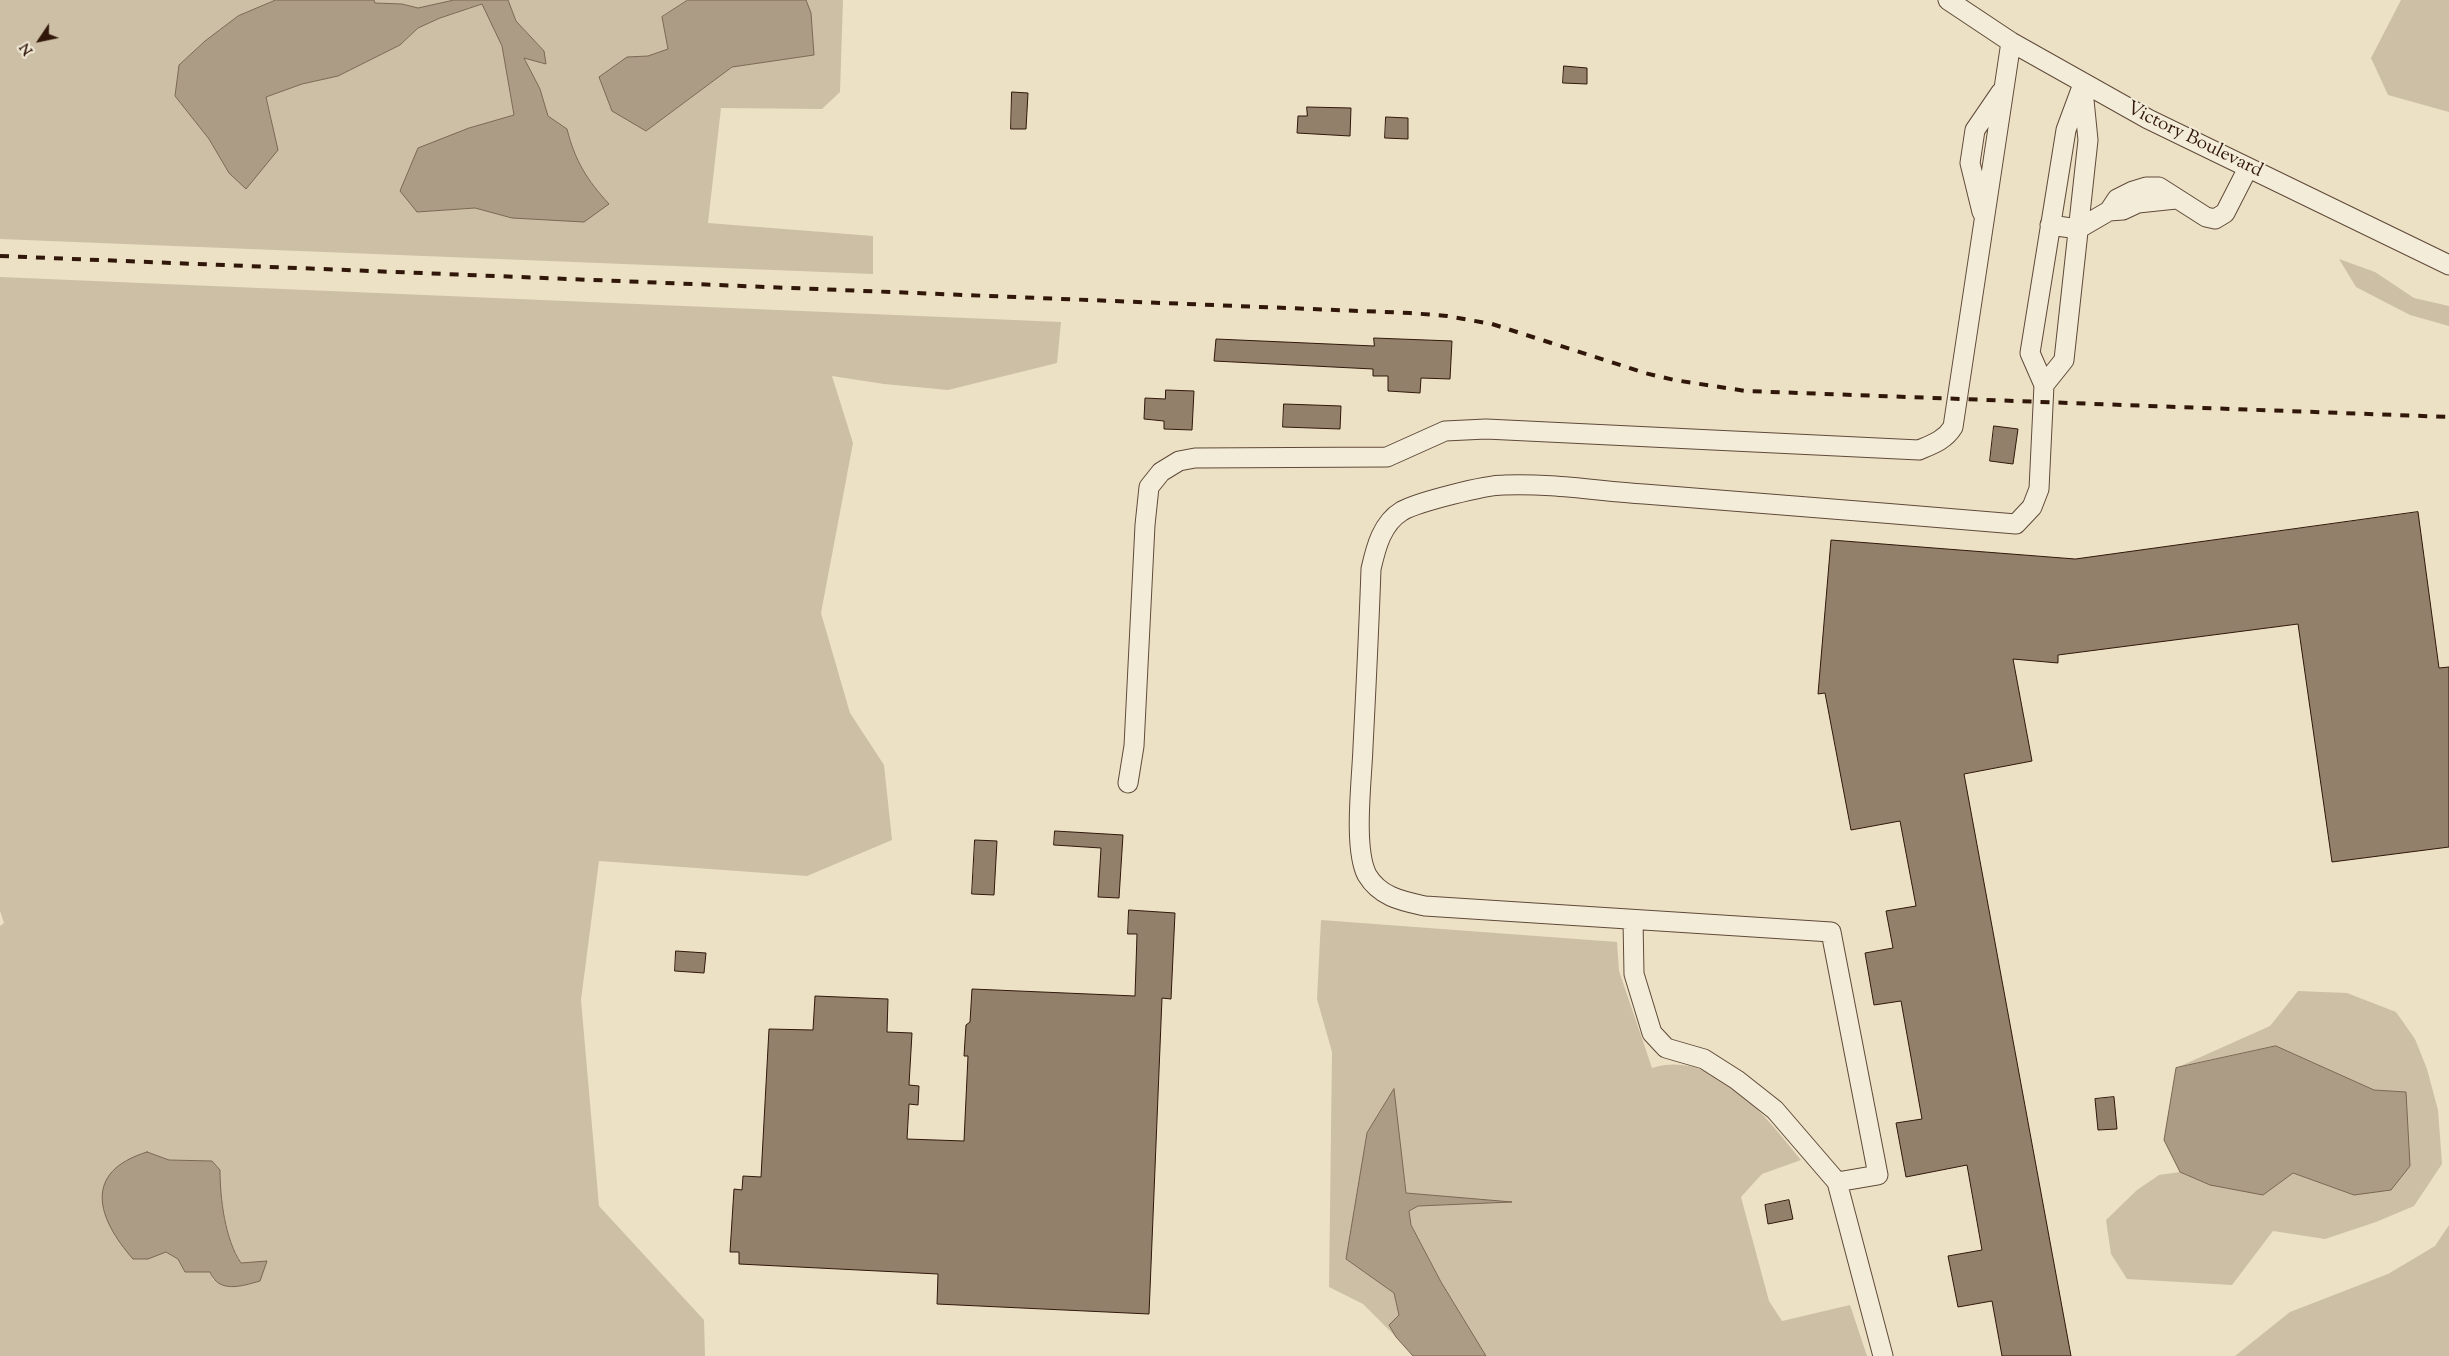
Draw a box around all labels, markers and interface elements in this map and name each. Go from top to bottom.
north arrow [15,15,65,65]
text: N [16,38,39,59]
street label: Victory Boulevard [2122,98,2266,184]

